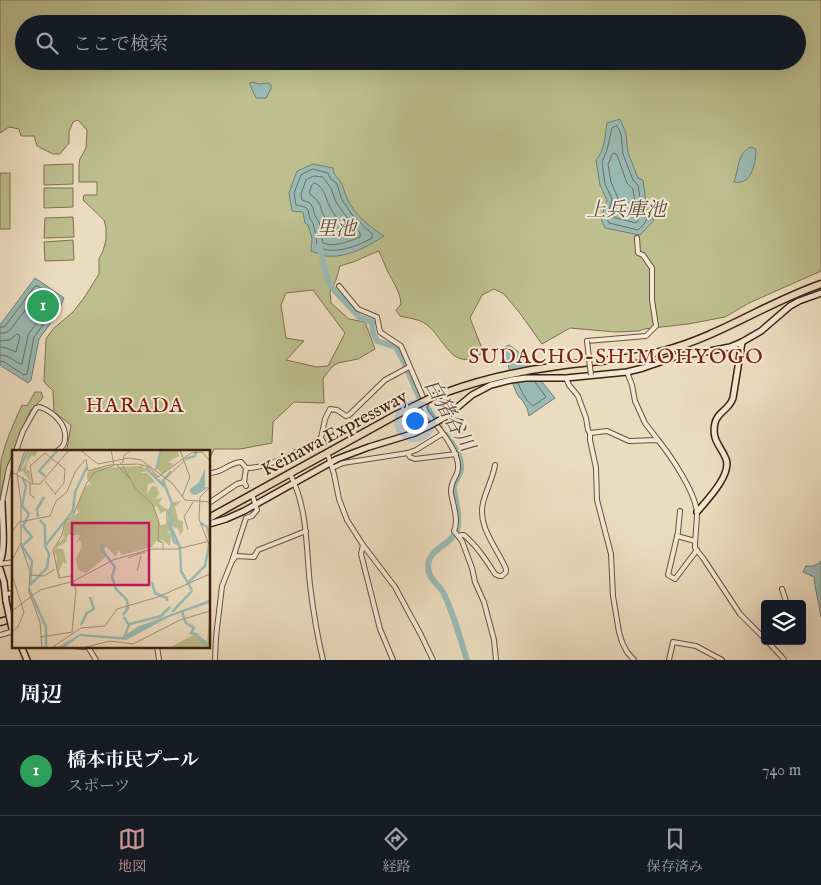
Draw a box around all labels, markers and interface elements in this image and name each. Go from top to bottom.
search box [15,15,806,70]
icon: search [33,29,61,57]
text: ここで検索 [73,33,168,57]
water label: 上兵庫池 [586,198,668,223]
water label: 里池 [316,217,358,242]
pin: 1 [27,287,59,325]
district label: SUDACHO-SHIMOHYOGO [468,344,764,371]
water label: 白猪谷川 [418,375,481,458]
street label: Keinawa Expressway [258,385,413,482]
district label: HARADA [86,393,184,420]
your location [402,408,428,434]
inset map [12,450,210,648]
map controls [761,600,806,645]
button: layers [761,600,806,645]
text: 周辺 [20,682,62,709]
text: 橋本市民プール [67,749,199,773]
text: 1 [33,761,39,781]
text: 740 m [762,761,801,781]
text: スポーツ [67,777,130,797]
tab: 地図 [118,825,146,876]
tab: 経路 [382,825,410,876]
tab: 保存済み [647,825,703,876]

